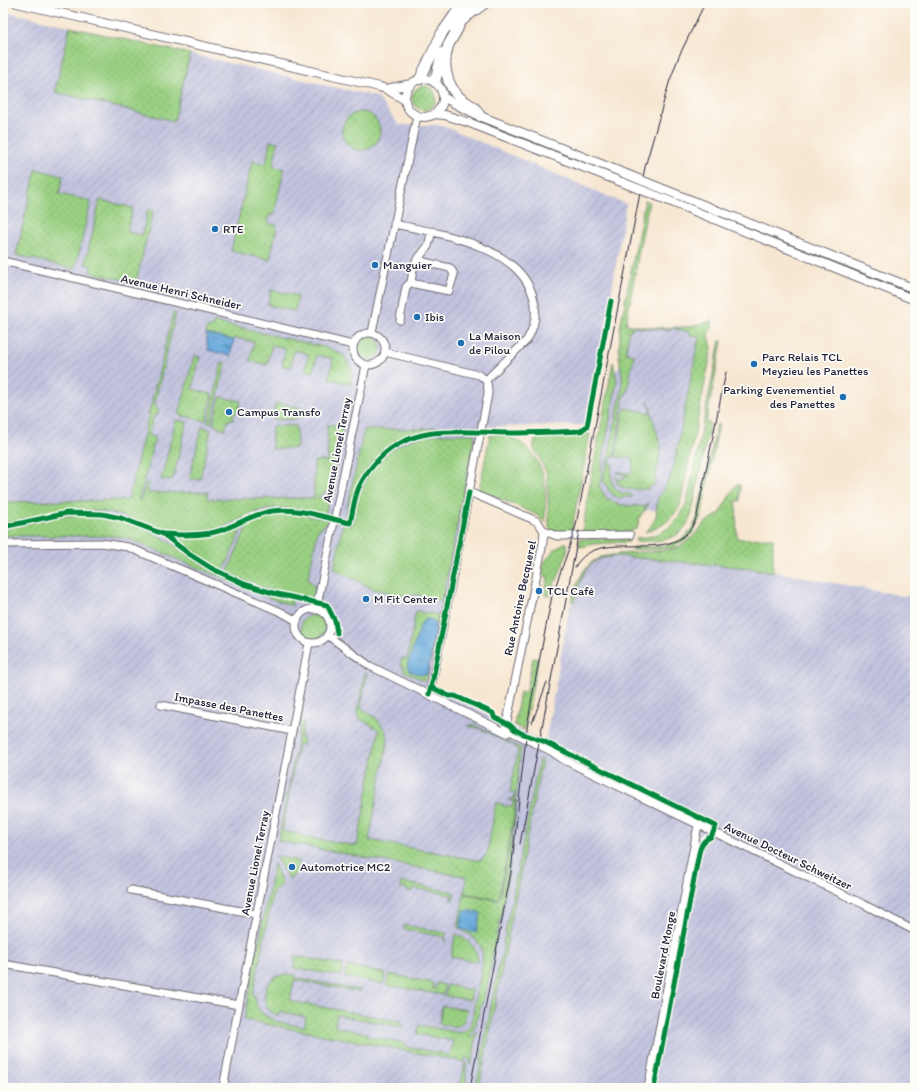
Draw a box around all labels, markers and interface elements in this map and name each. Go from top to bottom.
place label: RTE [223,222,244,236]
marker: RTE [210,224,220,234]
place label: Manguier [383,258,432,272]
marker: Manguier [370,260,380,270]
street label: Avenue Henri Schneider [120,271,243,313]
place label: Ibis [425,310,444,324]
marker: Ibis [412,312,422,322]
place label: La Maison de Pilou [469,329,521,357]
marker: La Maison de Pilou [456,338,466,348]
place label: Parc Relais TCL Meyzieu les Panettes [762,350,868,378]
marker: Parc Relais TCL Meyzieu les Panettes [749,359,759,369]
place label: Parking Evenementiel des Panettes [723,383,836,411]
marker: Parking Evenementiel des Panettes [838,392,848,402]
street label: Avenue Lionel Terray [320,396,354,504]
place label: Campus Transfo [237,405,321,419]
marker: Campus Transfo [224,407,234,417]
street label: Rue Antoine Becquerel [501,539,539,657]
place label: TCL Café [547,584,594,598]
marker: TCL Café [534,586,544,596]
place label: M Fit Center [374,592,438,606]
marker: M Fit Center [361,594,371,604]
street label: Impasse des Panettes [173,690,285,724]
street label: Avenue Lionel Terray [238,809,272,917]
street label: Avenue Docteur Schweitzer [722,819,855,893]
place label: Automotrice MC2 [300,860,391,874]
marker: Automotrice MC2 [287,862,297,872]
street label: Boulevard Monge [648,910,678,1000]

